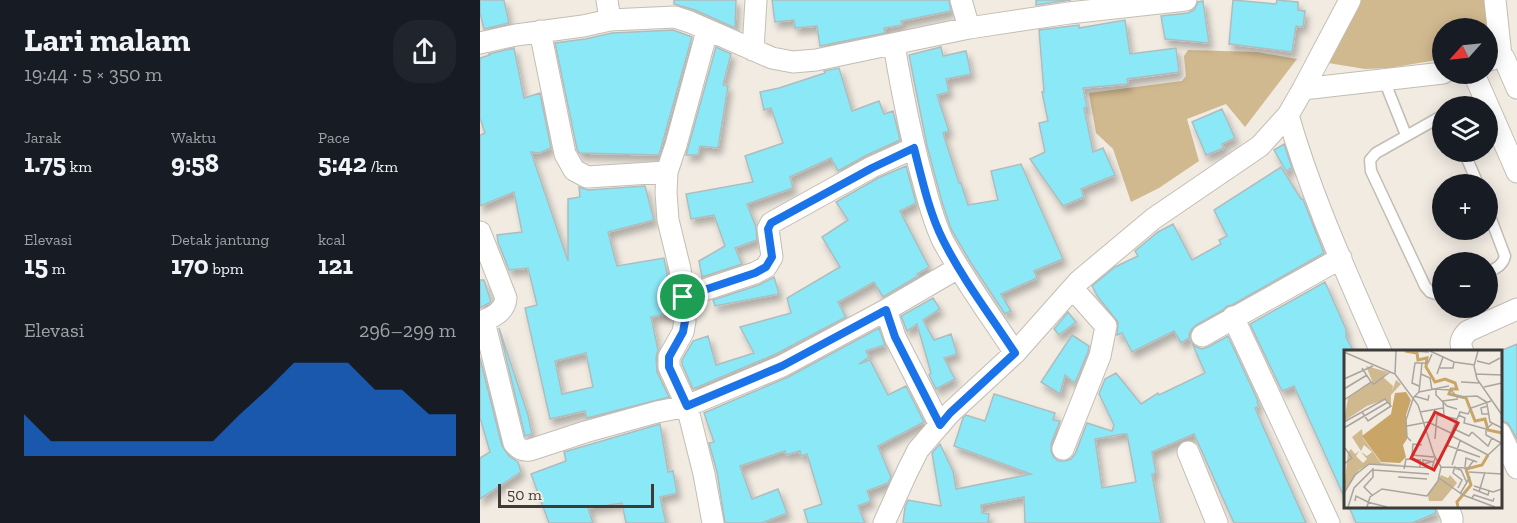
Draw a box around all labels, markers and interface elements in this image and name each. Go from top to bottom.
north arrow [1432,18,1498,84]
map controls [1432,18,1498,318]
text: Lari malam [24,20,190,59]
button: share [393,20,456,83]
text: 19:44 · 5 × 350 m [24,62,162,86]
button: layers [1432,96,1498,162]
text: Jarak [24,128,61,147]
text: Waktu [171,128,216,147]
text: Pace [318,128,350,147]
text: 1.75 [24,147,66,179]
text: 9:58 [171,147,219,179]
text: 5:42 [318,147,367,179]
text: km [66,157,92,176]
text: /km [367,157,398,176]
button: + [1432,174,1498,240]
text: Elevasi [24,230,72,249]
text: Detak jantung [171,230,269,249]
text: kcal [318,230,345,249]
text: 15 [24,249,48,281]
text: 170 [171,249,209,281]
text: 121 [318,249,353,281]
button: − [1432,252,1498,318]
text: m [48,259,66,278]
text: bpm [209,259,244,278]
pin [657,271,708,322]
icon: arrive [666,280,699,313]
text: Elevasi [24,318,84,342]
text: 296–299 m [359,318,456,342]
inset map [1344,350,1502,508]
scale bar [498,481,654,508]
text: 50 m [507,485,542,504]

